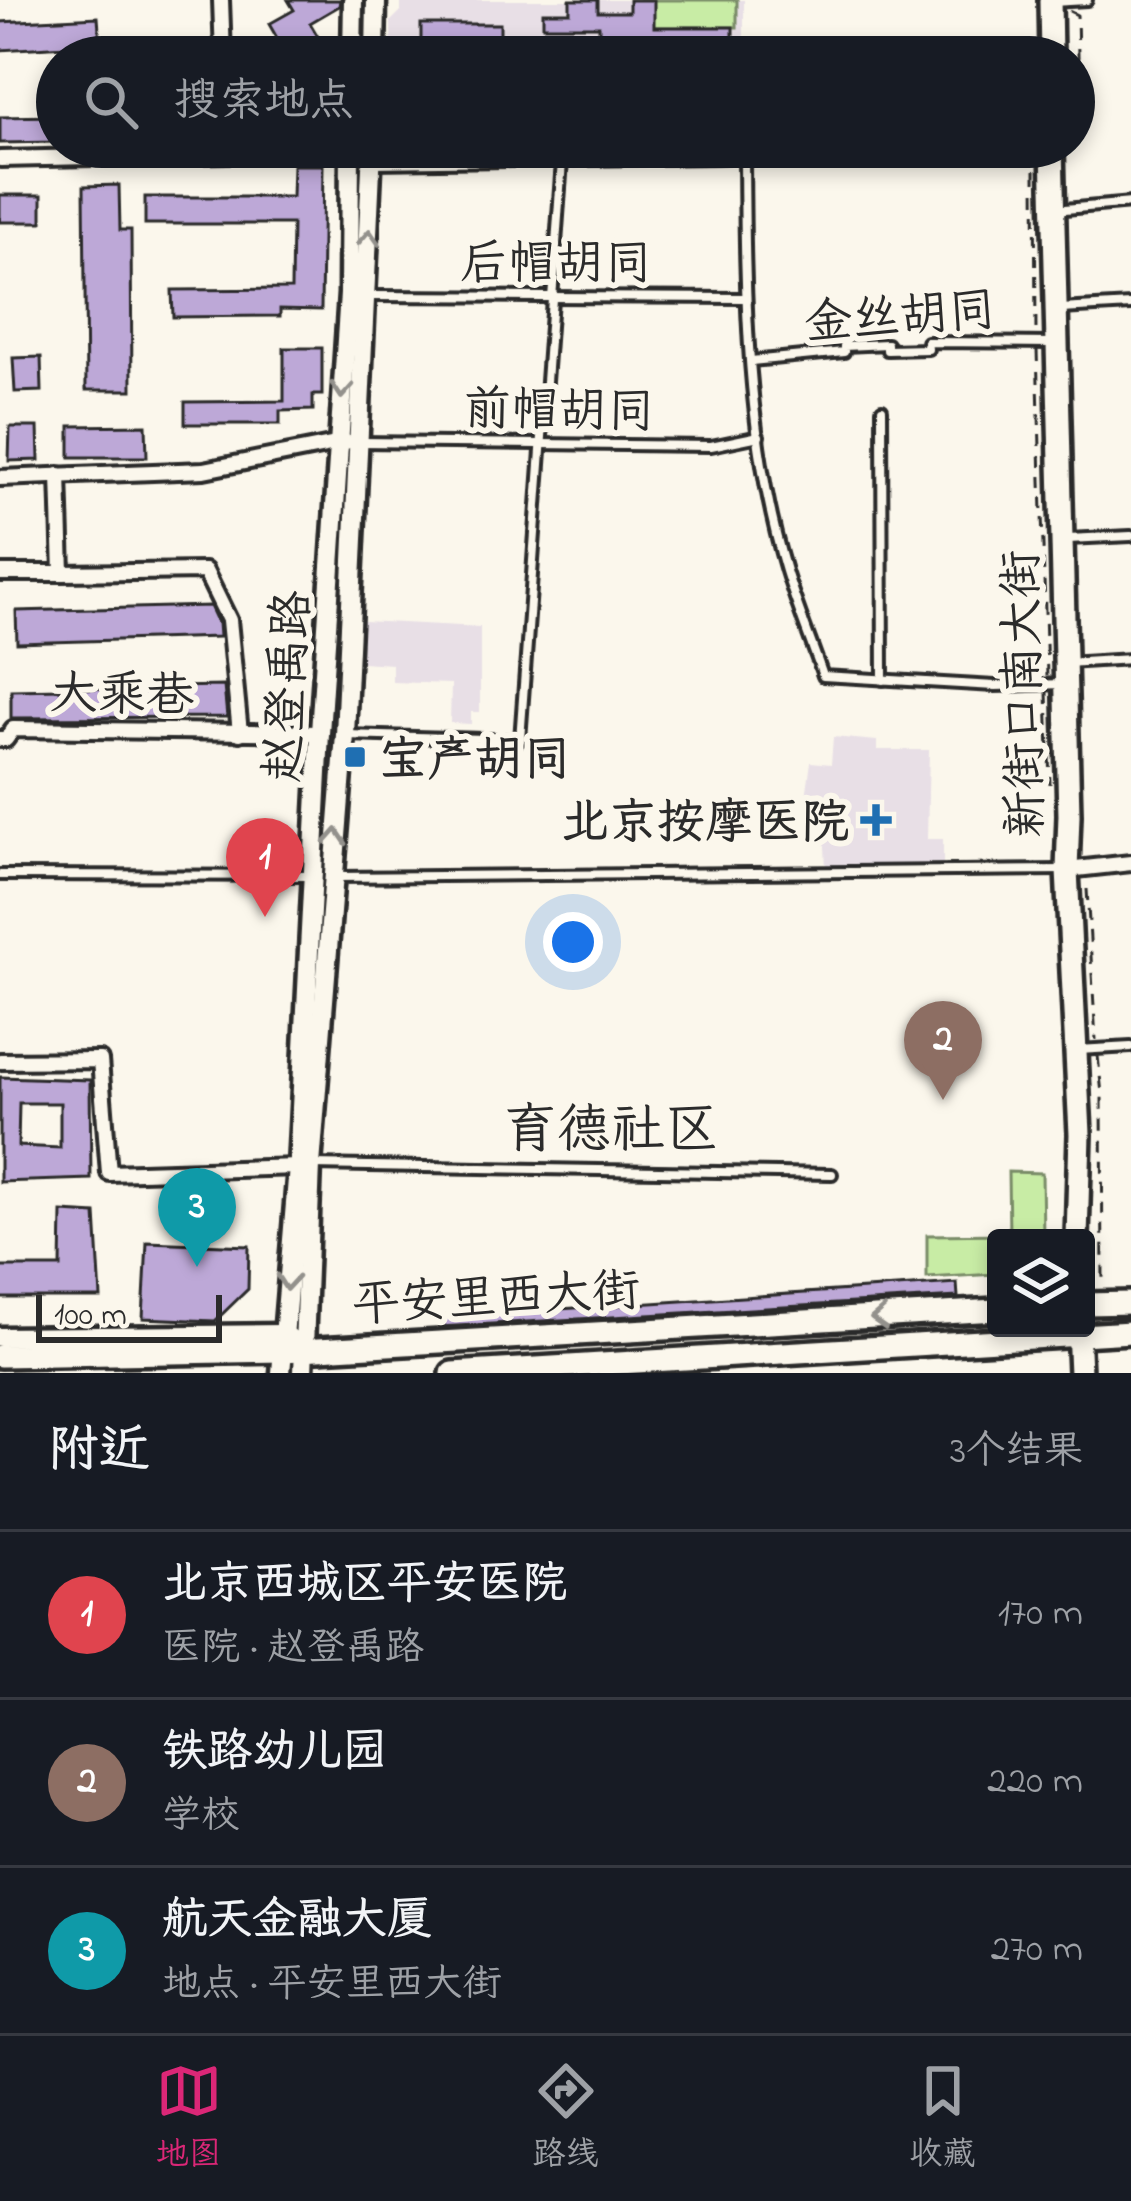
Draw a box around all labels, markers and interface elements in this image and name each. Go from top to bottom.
search box [36,36,1095,168]
icon: search [78,69,144,135]
text: 搜索地点 [174,70,354,136]
one-way arrow [356,228,382,247]
street label: 后帽胡同 [460,231,652,301]
street label: 金丝胡同 [802,277,999,361]
street label: 前帽胡同 [462,376,656,450]
one-way arrow [329,381,355,400]
street label: 新街口南大街 [988,549,1064,839]
street label: 赵登禹路 [250,589,330,784]
street label: 大乘巷 [49,661,195,733]
place label: 宝产胡同 [379,727,571,797]
marker: 宝产胡同 [342,744,368,770]
place label: 北京按摩医院 [561,790,849,860]
marker: 北京按摩医院 [860,804,892,836]
pin: 1 [226,818,304,917]
one-way arrow [323,827,349,846]
your location [543,912,603,972]
pin: 2 [904,1001,982,1100]
district label: 育德社区 [503,1094,719,1172]
pin: 3 [158,1168,236,1267]
map controls [987,1229,1095,1337]
button: layers [987,1229,1095,1337]
street label: 平安里西大街 [351,1258,642,1342]
one-way arrow [275,1273,300,1292]
scale bar [36,1289,222,1342]
text: 100 m [54,1292,127,1340]
one-way arrow [869,1305,888,1331]
text: 附近 [48,1415,150,1490]
text: 3个结果 [950,1424,1083,1481]
text: 北京西城区平安医院 [162,1553,567,1619]
text: 1 [81,1586,93,1643]
text: 170 m [998,1586,1083,1643]
text: 医院 · 赵登禹路 [162,1621,424,1678]
text: 铁路幼儿园 [162,1721,387,1787]
text: 2 [77,1754,97,1811]
text: 220 m [987,1754,1083,1811]
text: 学校 [162,1789,240,1846]
text: 航天金融大厦 [162,1889,432,1955]
text: 3 [79,1922,95,1979]
text: 270 m [991,1922,1083,1979]
text: 地点 · 平安里西大街 [162,1957,502,2014]
tab: 地图 [156,2058,222,2180]
tab: 路线 [533,2058,599,2180]
tab: 收藏 [910,2058,976,2180]

